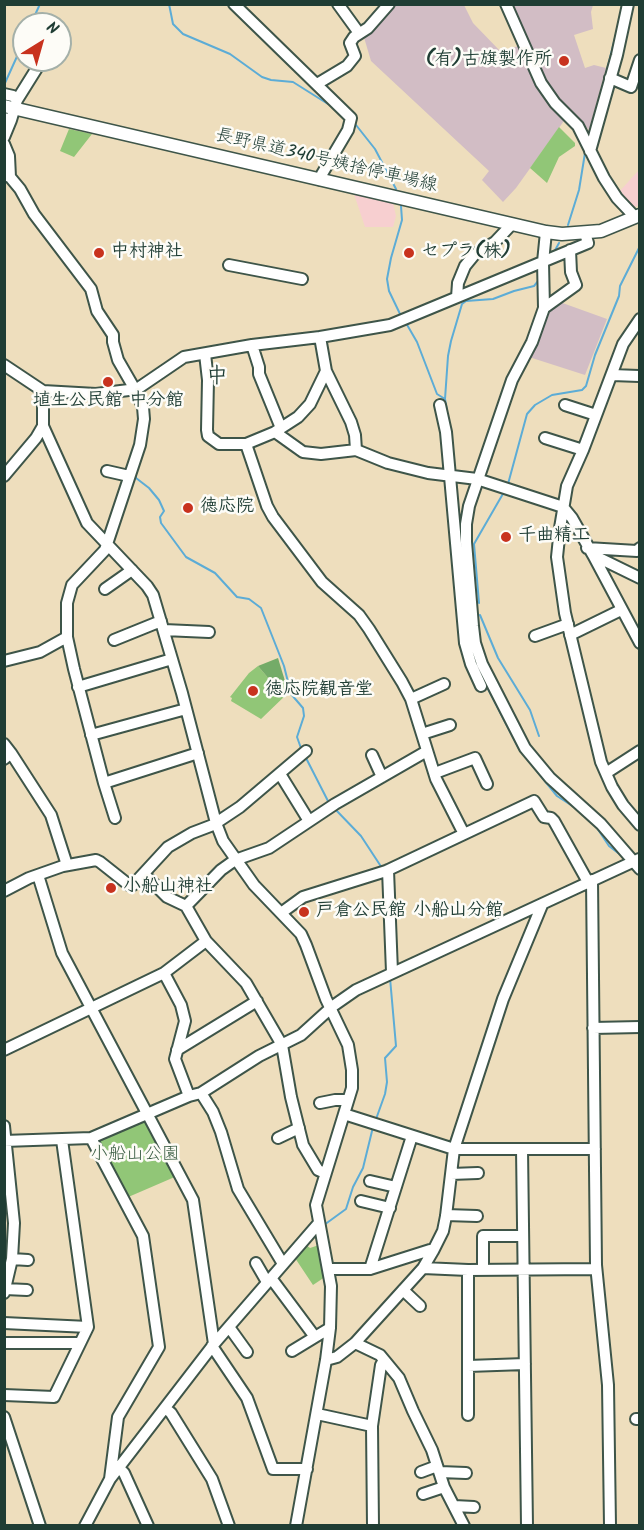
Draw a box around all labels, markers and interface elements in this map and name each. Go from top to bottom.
north arrow [12,12,72,72]
text: N [40,16,63,42]
place label: (有)古旗製作所 [426,50,552,72]
marker: (有)古旗製作所 [557,54,571,68]
street label: 長野県道340号姨捨停車場線 [213,126,439,198]
place label: 中村神社 [111,242,183,264]
place label: セプラ(株) [421,242,511,264]
marker: 中村神社 [92,246,106,260]
marker: セプラ(株) [402,246,416,260]
district label: 中 [207,365,227,391]
marker: 埴生公民館 中分館 [101,375,115,389]
place label: 埴生公民館 中分館 [33,391,183,413]
place label: 徳応院 [200,497,254,519]
marker: 徳応院 [181,501,195,515]
place label: 千曲精工 [518,526,590,548]
marker: 千曲精工 [499,530,513,544]
place label: 徳応院観音堂 [265,680,373,702]
marker: 徳応院観音堂 [246,684,260,698]
place label: 小船山神社 [123,877,213,899]
marker: 小船山神社 [104,881,118,895]
place label: 戸倉公民館 小船山分館 [316,901,503,923]
marker: 戸倉公民館 小船山分館 [297,905,311,919]
park label: 小船山公園 [90,1145,180,1167]

